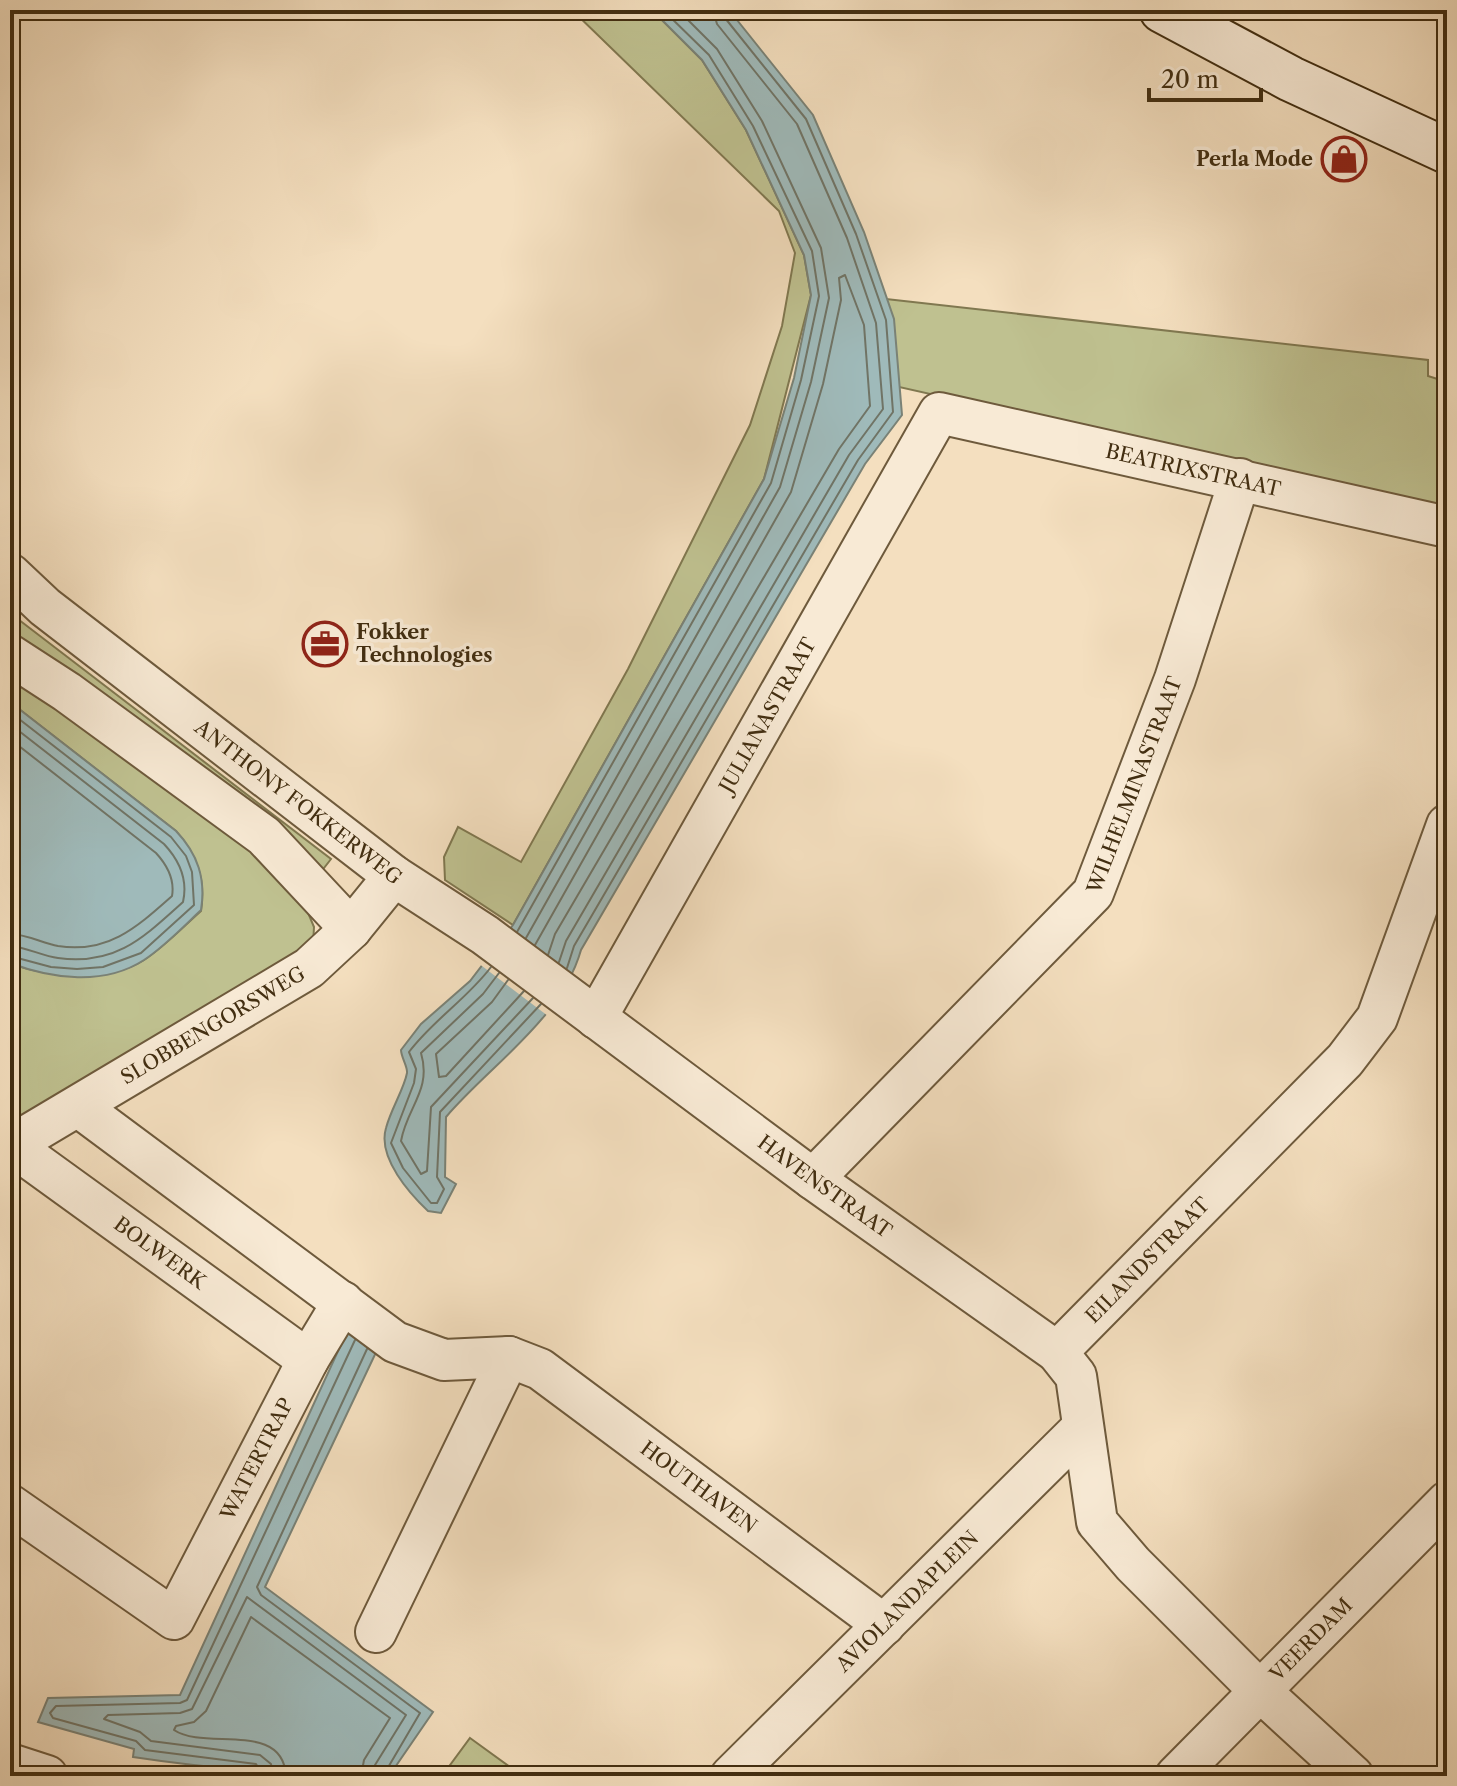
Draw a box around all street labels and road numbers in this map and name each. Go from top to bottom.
street label: BEATRIXSTRAAT [1103,439,1283,501]
street label: JULIANASTRAAT [713,634,821,800]
street label: WILHELMINASTRAAT [1082,673,1187,898]
street label: ANTHONY FOKKERWEG [189,714,407,890]
street label: SLOBBENGORSWEG [116,961,309,1089]
street label: HAVENSTRAAT [753,1130,897,1243]
street label: EILANDSTRAAT [1080,1192,1215,1328]
street label: BOLWERK [109,1212,212,1295]
street label: WATERTRAP [215,1394,298,1525]
street label: HOUTHAVEN [636,1436,761,1538]
street label: AVIOLANDAPLEIN [830,1526,983,1678]
street label: VEERDAM [1264,1593,1357,1687]

